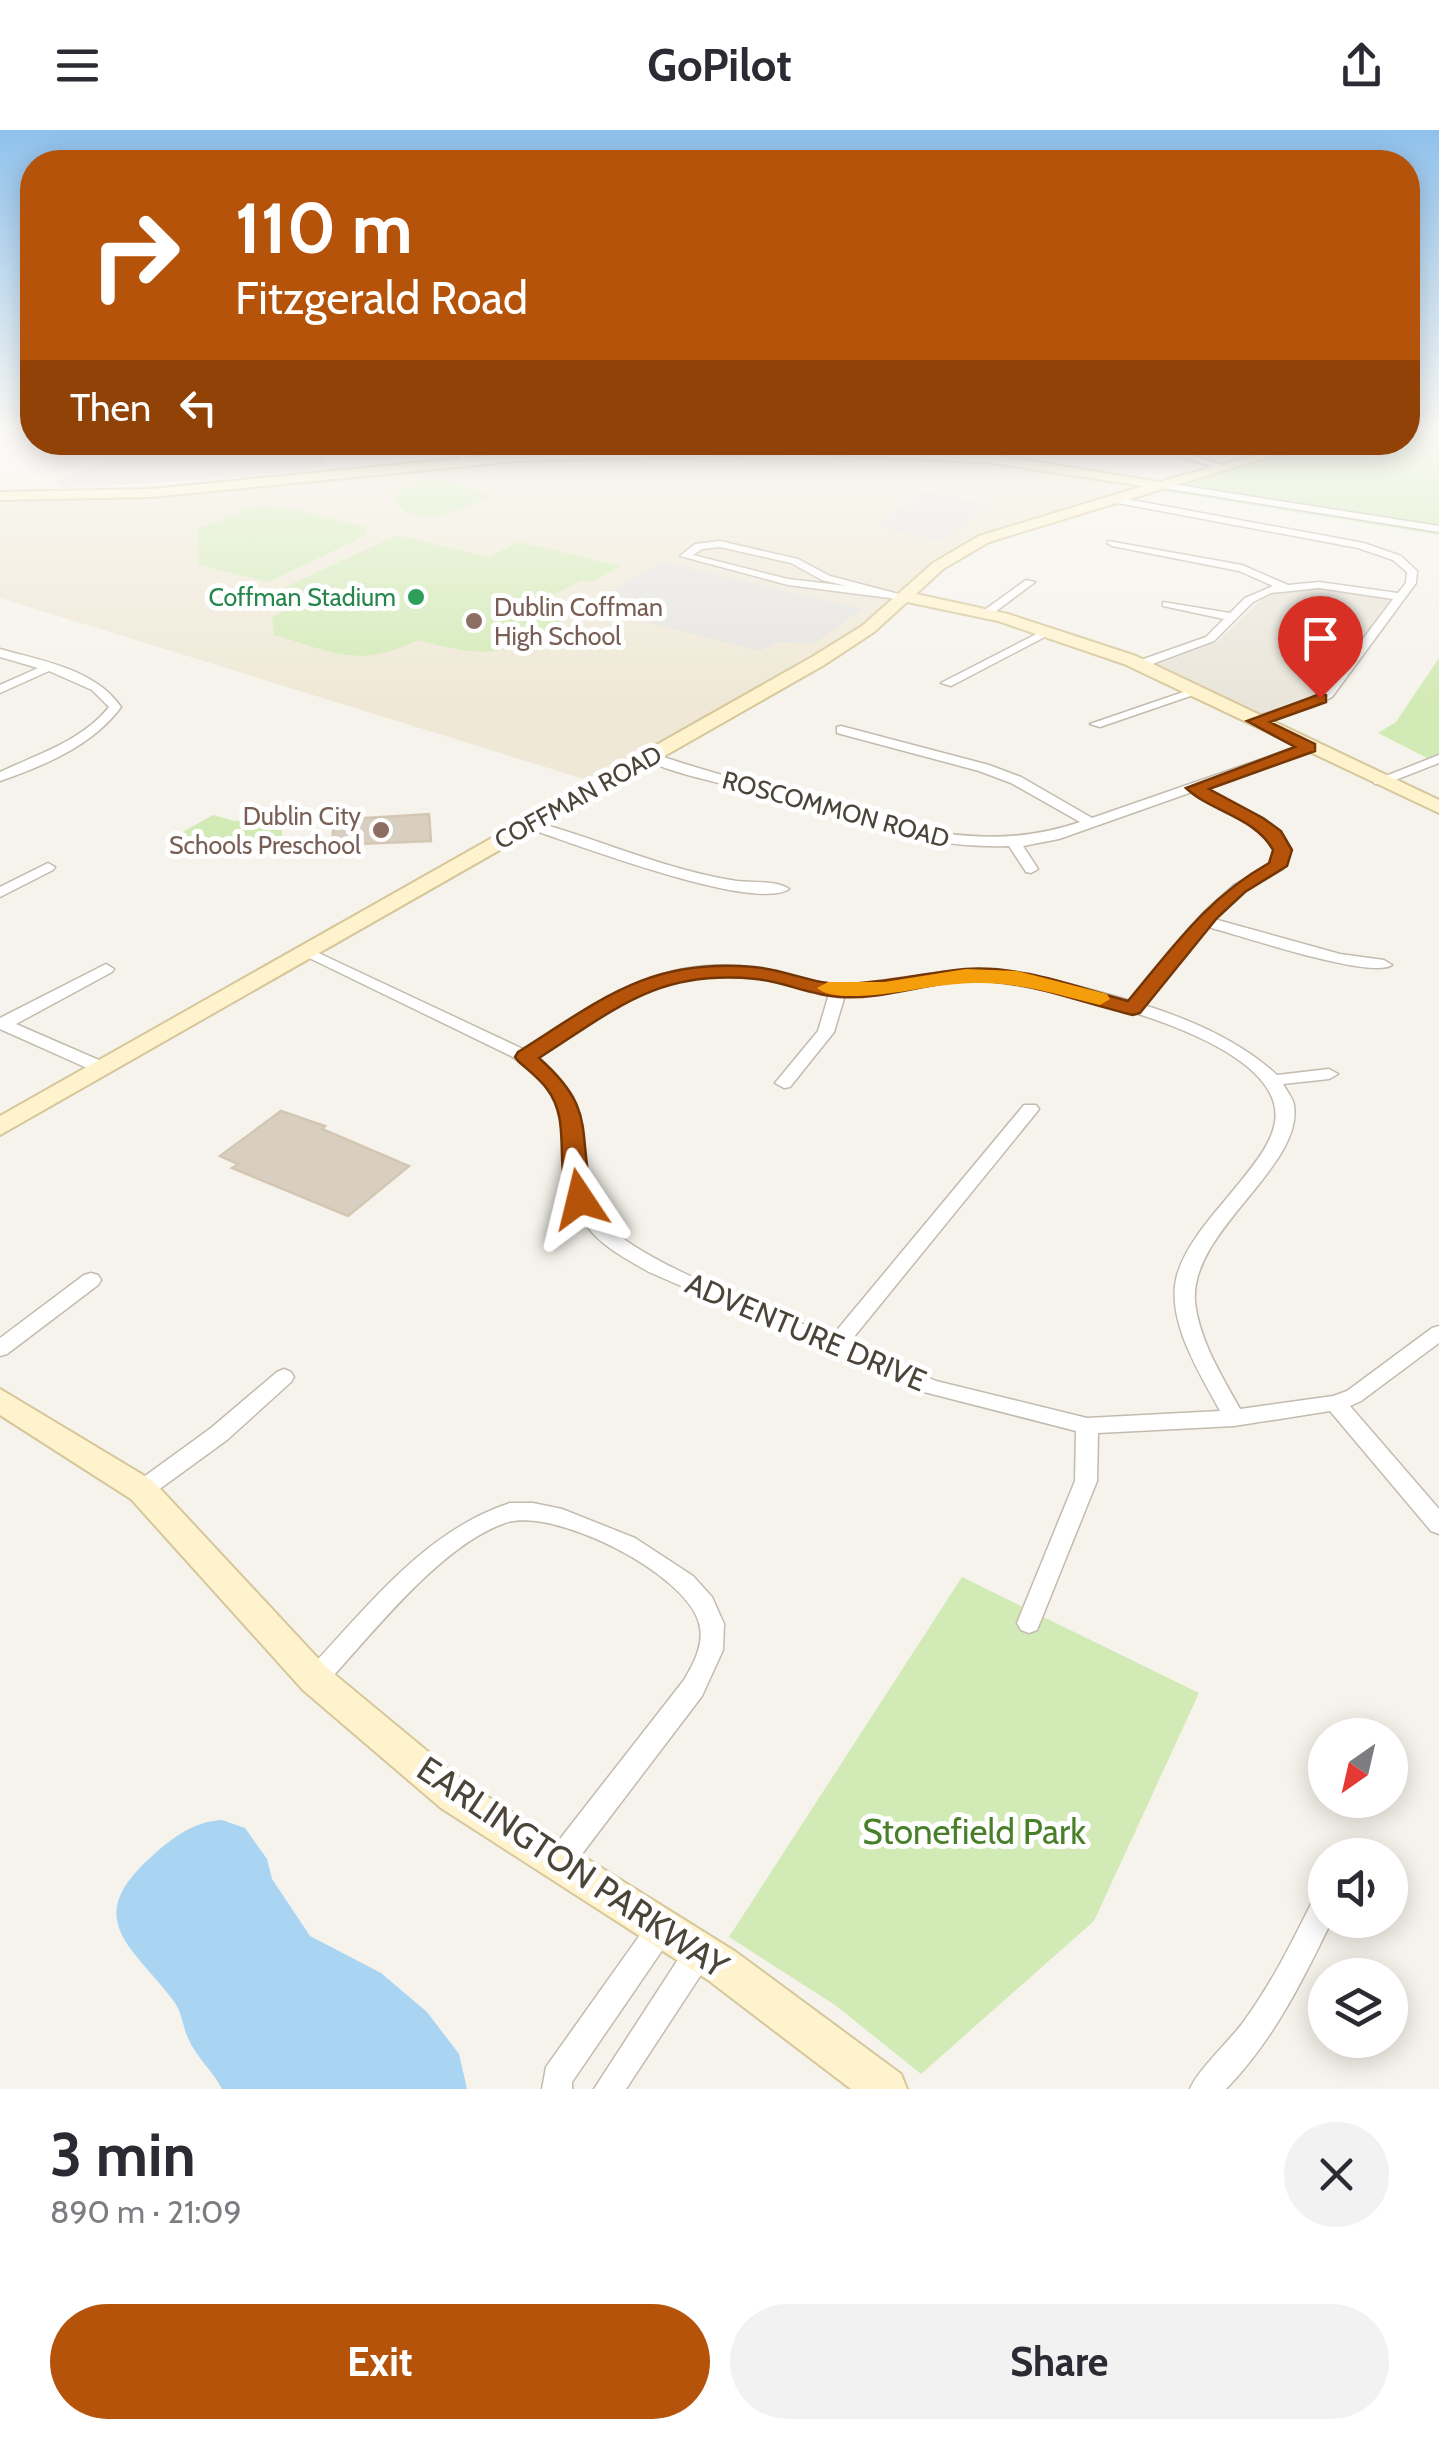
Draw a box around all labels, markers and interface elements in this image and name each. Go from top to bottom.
icon: menu [50,38,105,93]
text: GoPilot [647,38,792,92]
icon: share [1334,38,1389,93]
text: 110 m [235,185,413,271]
icon: right [70,190,200,320]
text: Fitzgerald Road [235,271,528,325]
icon: left [171,380,226,435]
text: Then [70,384,151,431]
place label: Coffman Stadium [208,582,396,612]
marker: Coffman Stadium [405,586,427,608]
place label: Dublin Coffman High School [494,592,663,651]
pin [1278,596,1363,699]
marker: Dublin Coffman High School [463,610,485,632]
icon: arrive [1293,611,1348,666]
street label: COFFMAN ROAD [489,739,667,855]
street label: ROSCOMMON ROAD [719,764,953,854]
place label: Dublin City Schools Preschool [169,801,361,860]
marker: Dublin City Schools Preschool [370,819,392,841]
position arrow [528,1147,632,1251]
street label: ADVENTURE DRIVE [680,1265,932,1399]
north arrow [1308,1718,1408,1818]
map controls [1308,1718,1408,2058]
street label: EARLINGTON PARKWAY [409,1747,738,1988]
park label: Stonefield Park [862,1810,1086,1853]
button: sound [1308,1838,1408,1938]
button: layers [1308,1958,1408,2058]
text: 3 min [50,2118,196,2191]
button: close [1284,2122,1389,2227]
text: 890 m · 21:09 [50,2192,242,2231]
button: Exit [50,2304,710,2419]
button: Share [730,2304,1389,2419]

